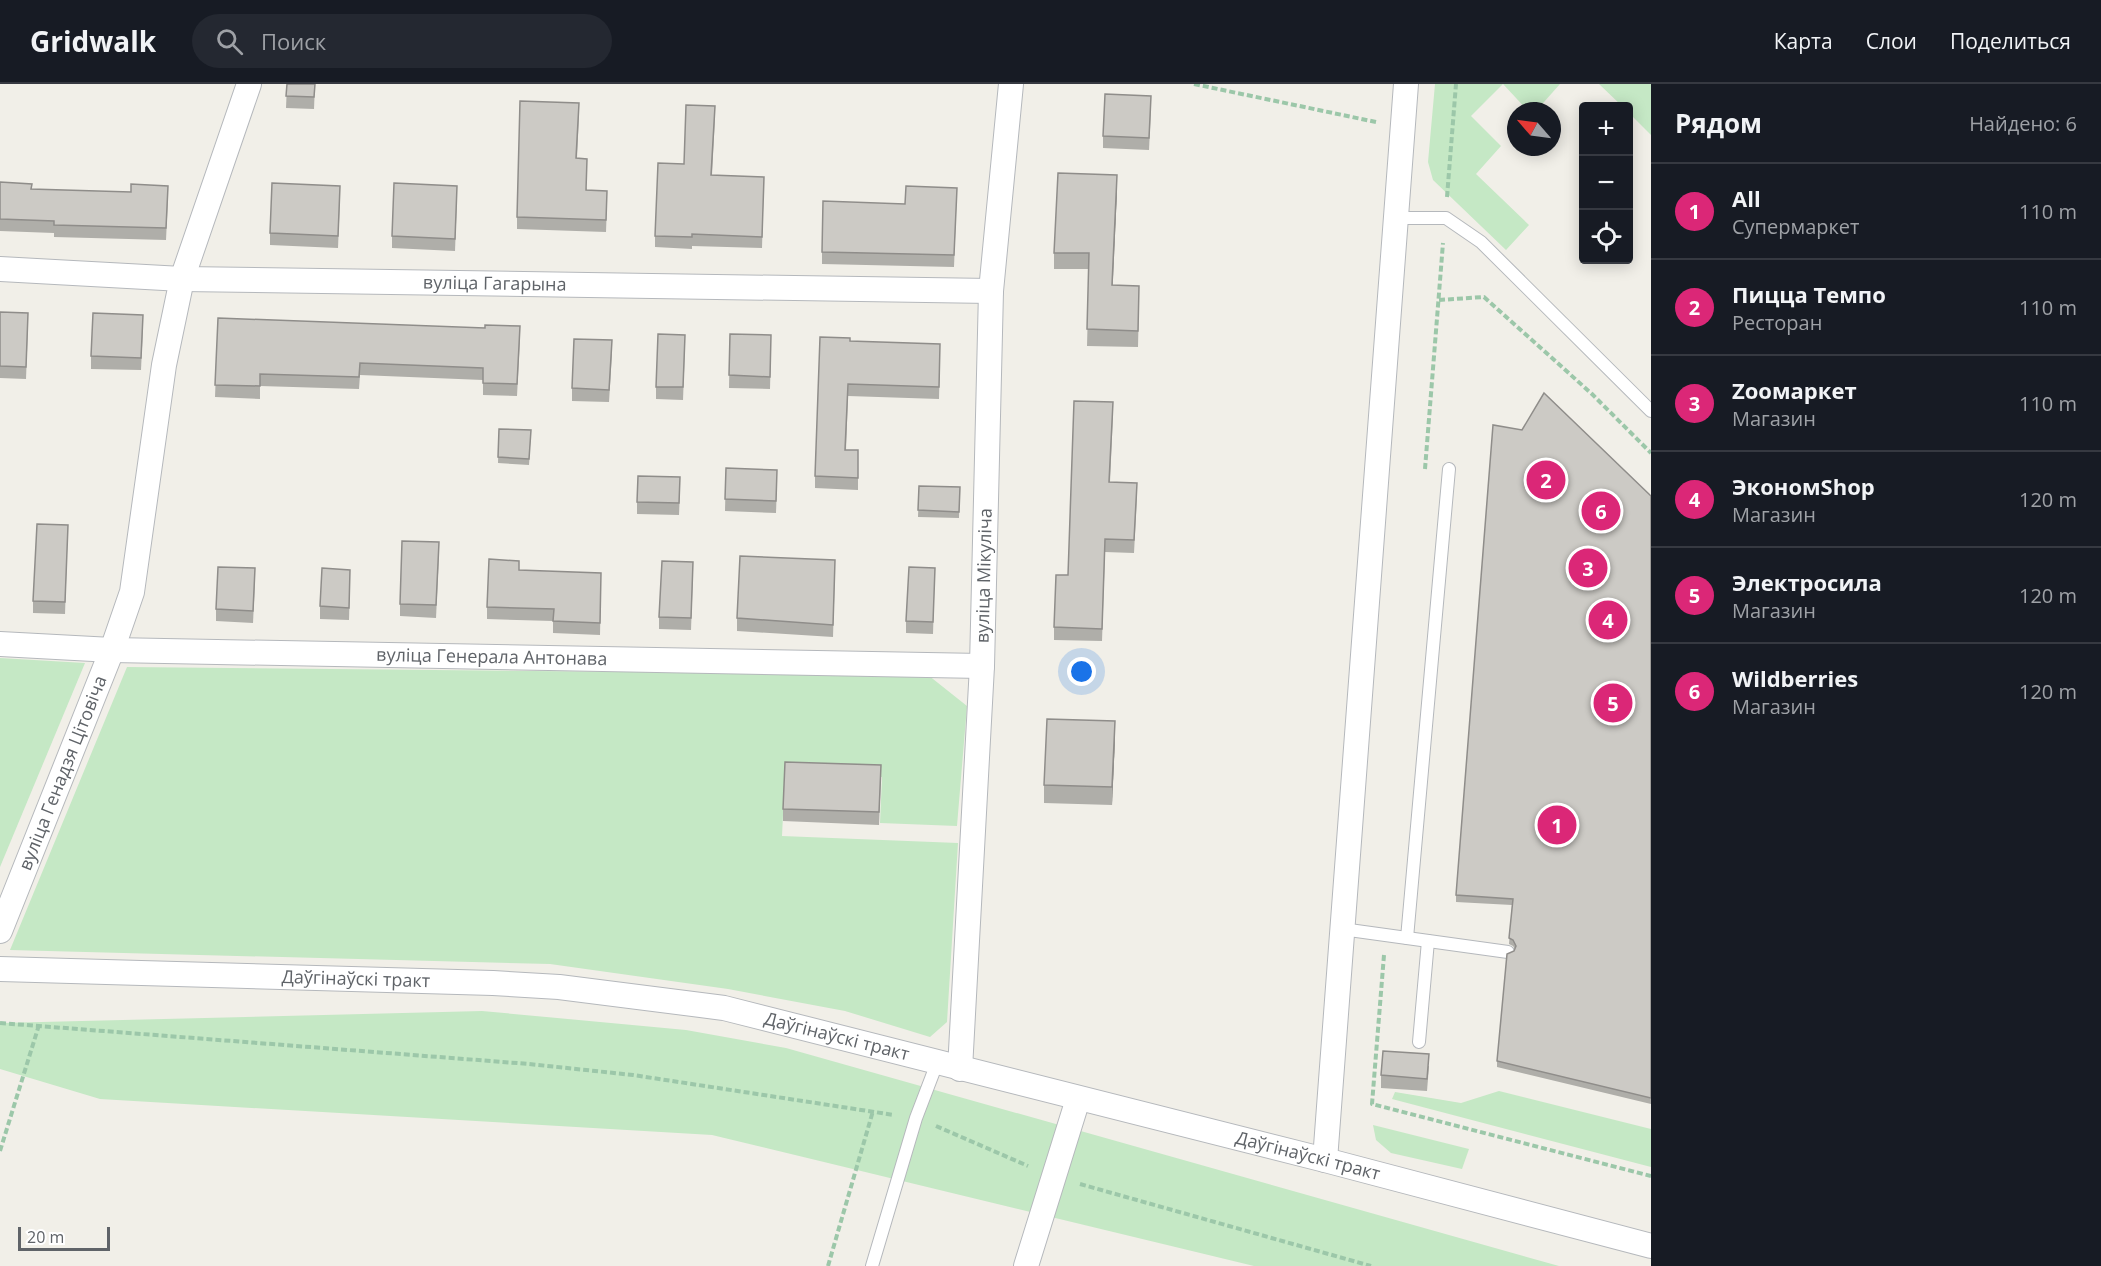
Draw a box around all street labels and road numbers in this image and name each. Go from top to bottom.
street label: вуліца Гагарына [423,270,567,296]
street label: вуліца Мікуліча [970,508,997,643]
street label: вуліца Генерала Антонава [376,642,608,670]
street label: вуліца Генадзя Цітовіча [12,672,112,874]
street label: Даўгінаўскі тракт [281,964,431,992]
street label: Даўгінаўскі тракт [762,1006,913,1066]
street label: Даўгінаўскі тракт [1233,1125,1384,1185]

